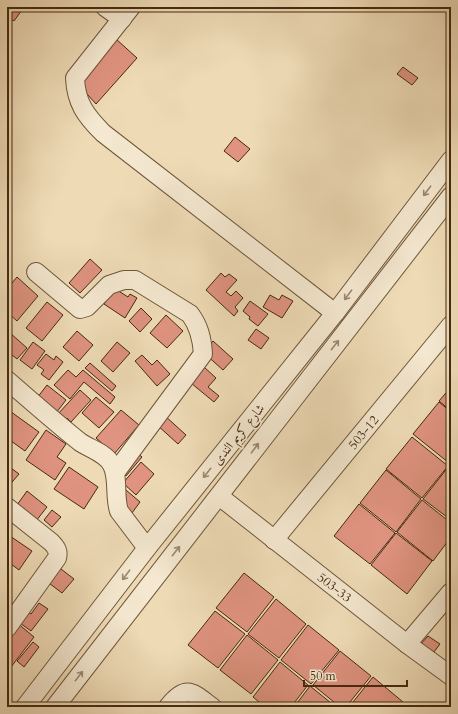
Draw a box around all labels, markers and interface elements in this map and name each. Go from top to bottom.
one-way arrow [423,186,432,197]
one-way arrow [344,289,353,300]
one-way arrow [330,340,339,351]
street label: شارع كريم الندى [209,400,270,470]
street label: 503-12 [344,412,383,453]
one-way arrow [251,443,260,454]
one-way arrow [202,468,211,479]
one-way arrow [172,546,181,557]
street label: 503-33 [313,569,355,607]
one-way arrow [122,570,130,581]
scale bar [304,662,407,688]
text: 50 m [310,668,337,684]
one-way arrow [75,671,84,682]

